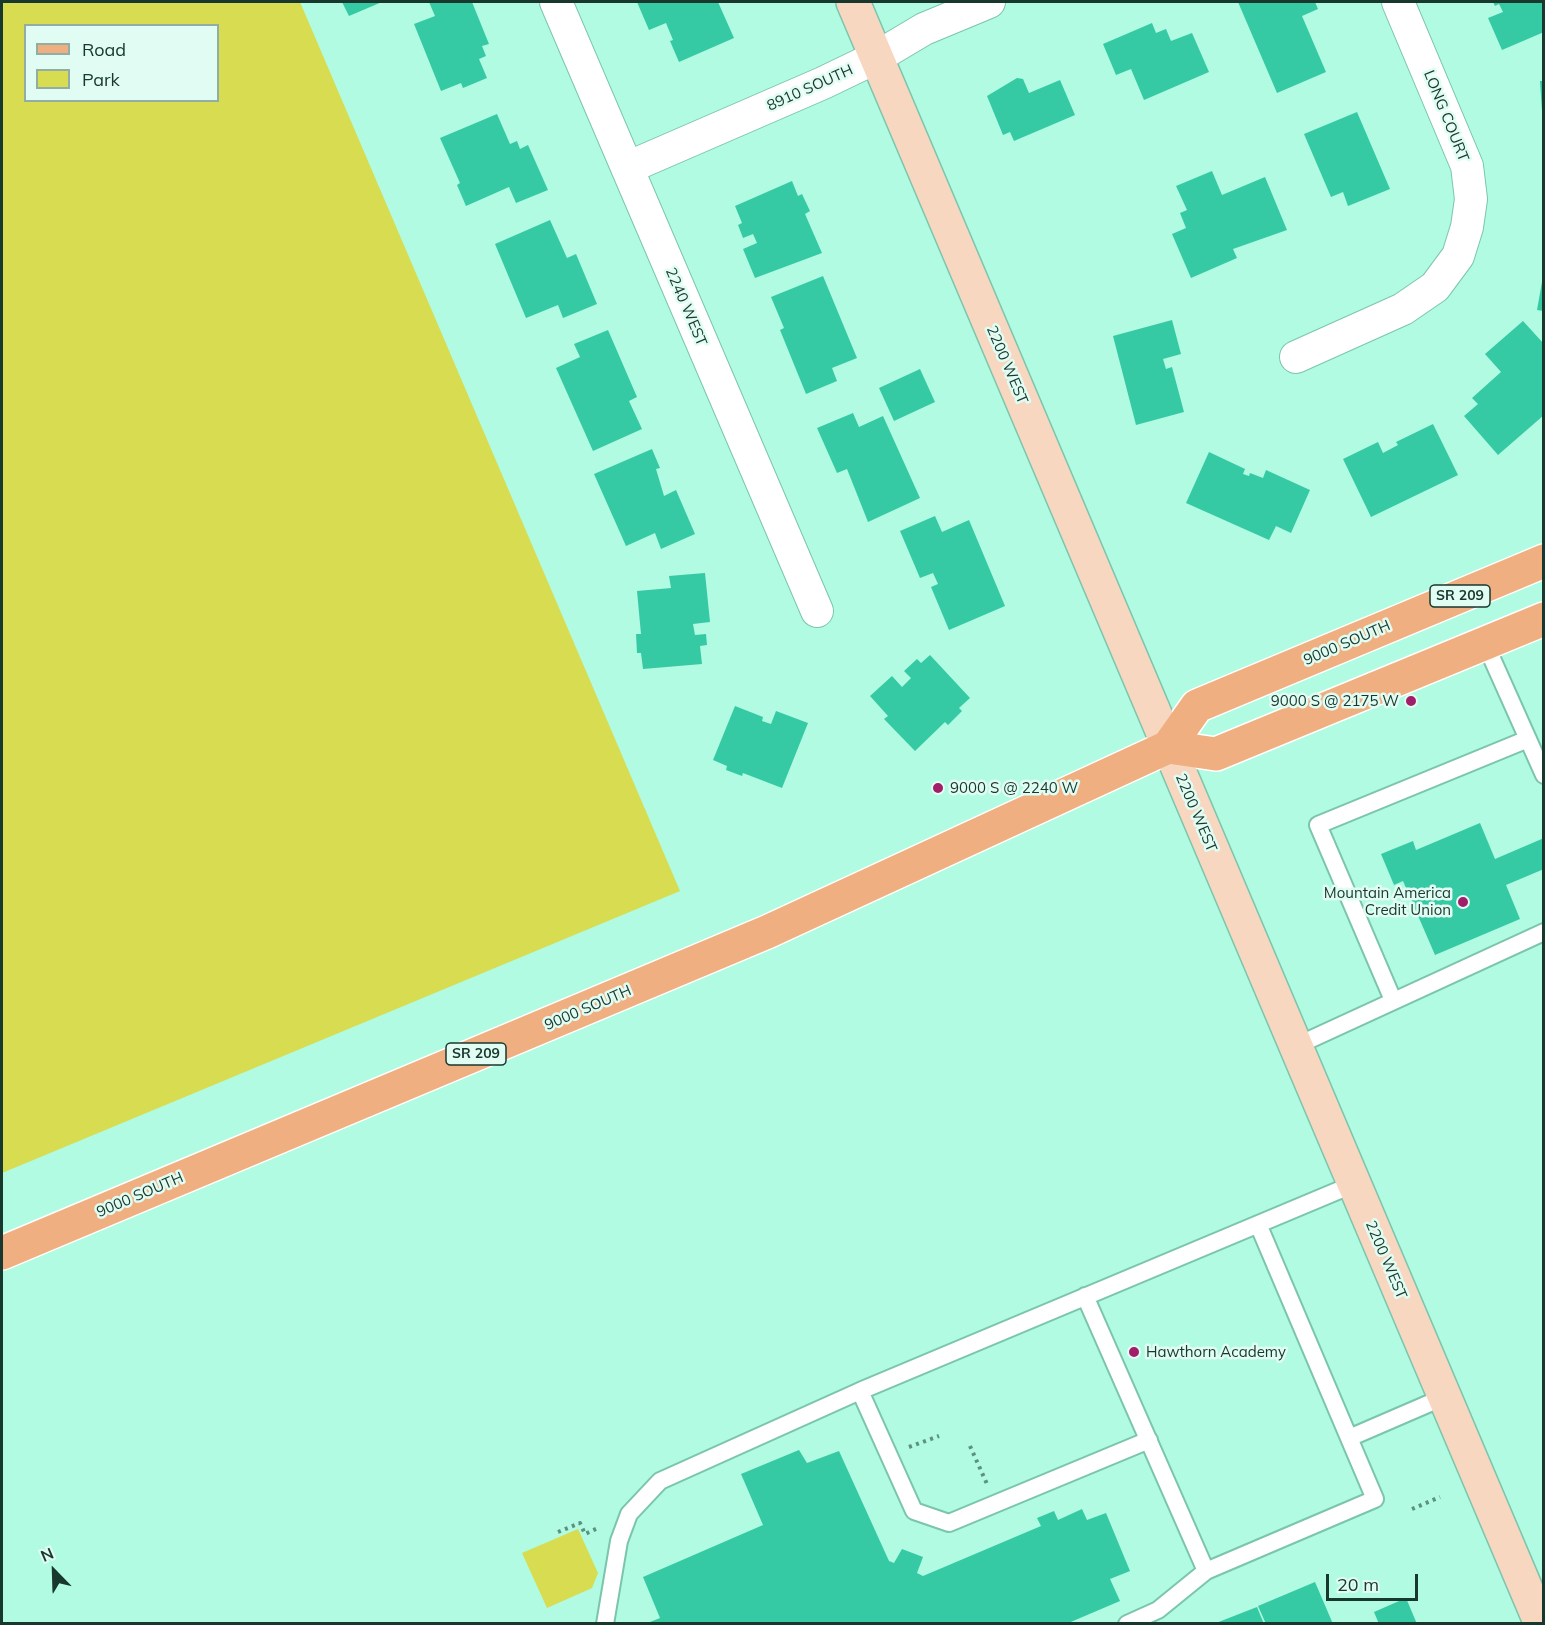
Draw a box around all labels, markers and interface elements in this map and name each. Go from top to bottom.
legend [24,24,219,102]
text: Road [82,38,126,61]
street label: 8910 SOUTH [764,61,856,115]
text: Park [82,68,120,91]
street label: LONG COURT [1420,68,1472,164]
street label: 2240 WEST [661,265,711,349]
street label: 2200 WEST [982,323,1032,407]
road number: SR 209 [1430,585,1490,607]
street label: 9000 SOUTH [1301,617,1393,669]
place label: 9000 S @ 2175 W [1271,692,1399,710]
marker: 9000 S @ 2175 W [1404,694,1418,708]
street label: 2200 WEST [1171,771,1221,855]
place label: 9000 S @ 2240 W [950,779,1078,797]
marker: 9000 S @ 2240 W [931,781,945,795]
place label: Mountain America Credit Union [1324,884,1451,919]
marker: Mountain America Credit Union [1456,895,1470,909]
street label: 9000 SOUTH [542,982,634,1034]
road number: SR 209 [446,1043,506,1065]
street label: 9000 SOUTH [94,1169,186,1221]
street label: 2200 WEST [1361,1218,1411,1302]
place label: Hawthorn Academy [1146,1343,1286,1361]
marker: Hawthorn Academy [1127,1345,1141,1359]
north arrow [24,1541,84,1601]
text: N [37,1543,56,1566]
scale bar [1329,1562,1420,1600]
text: 20 m [1337,1573,1379,1596]

